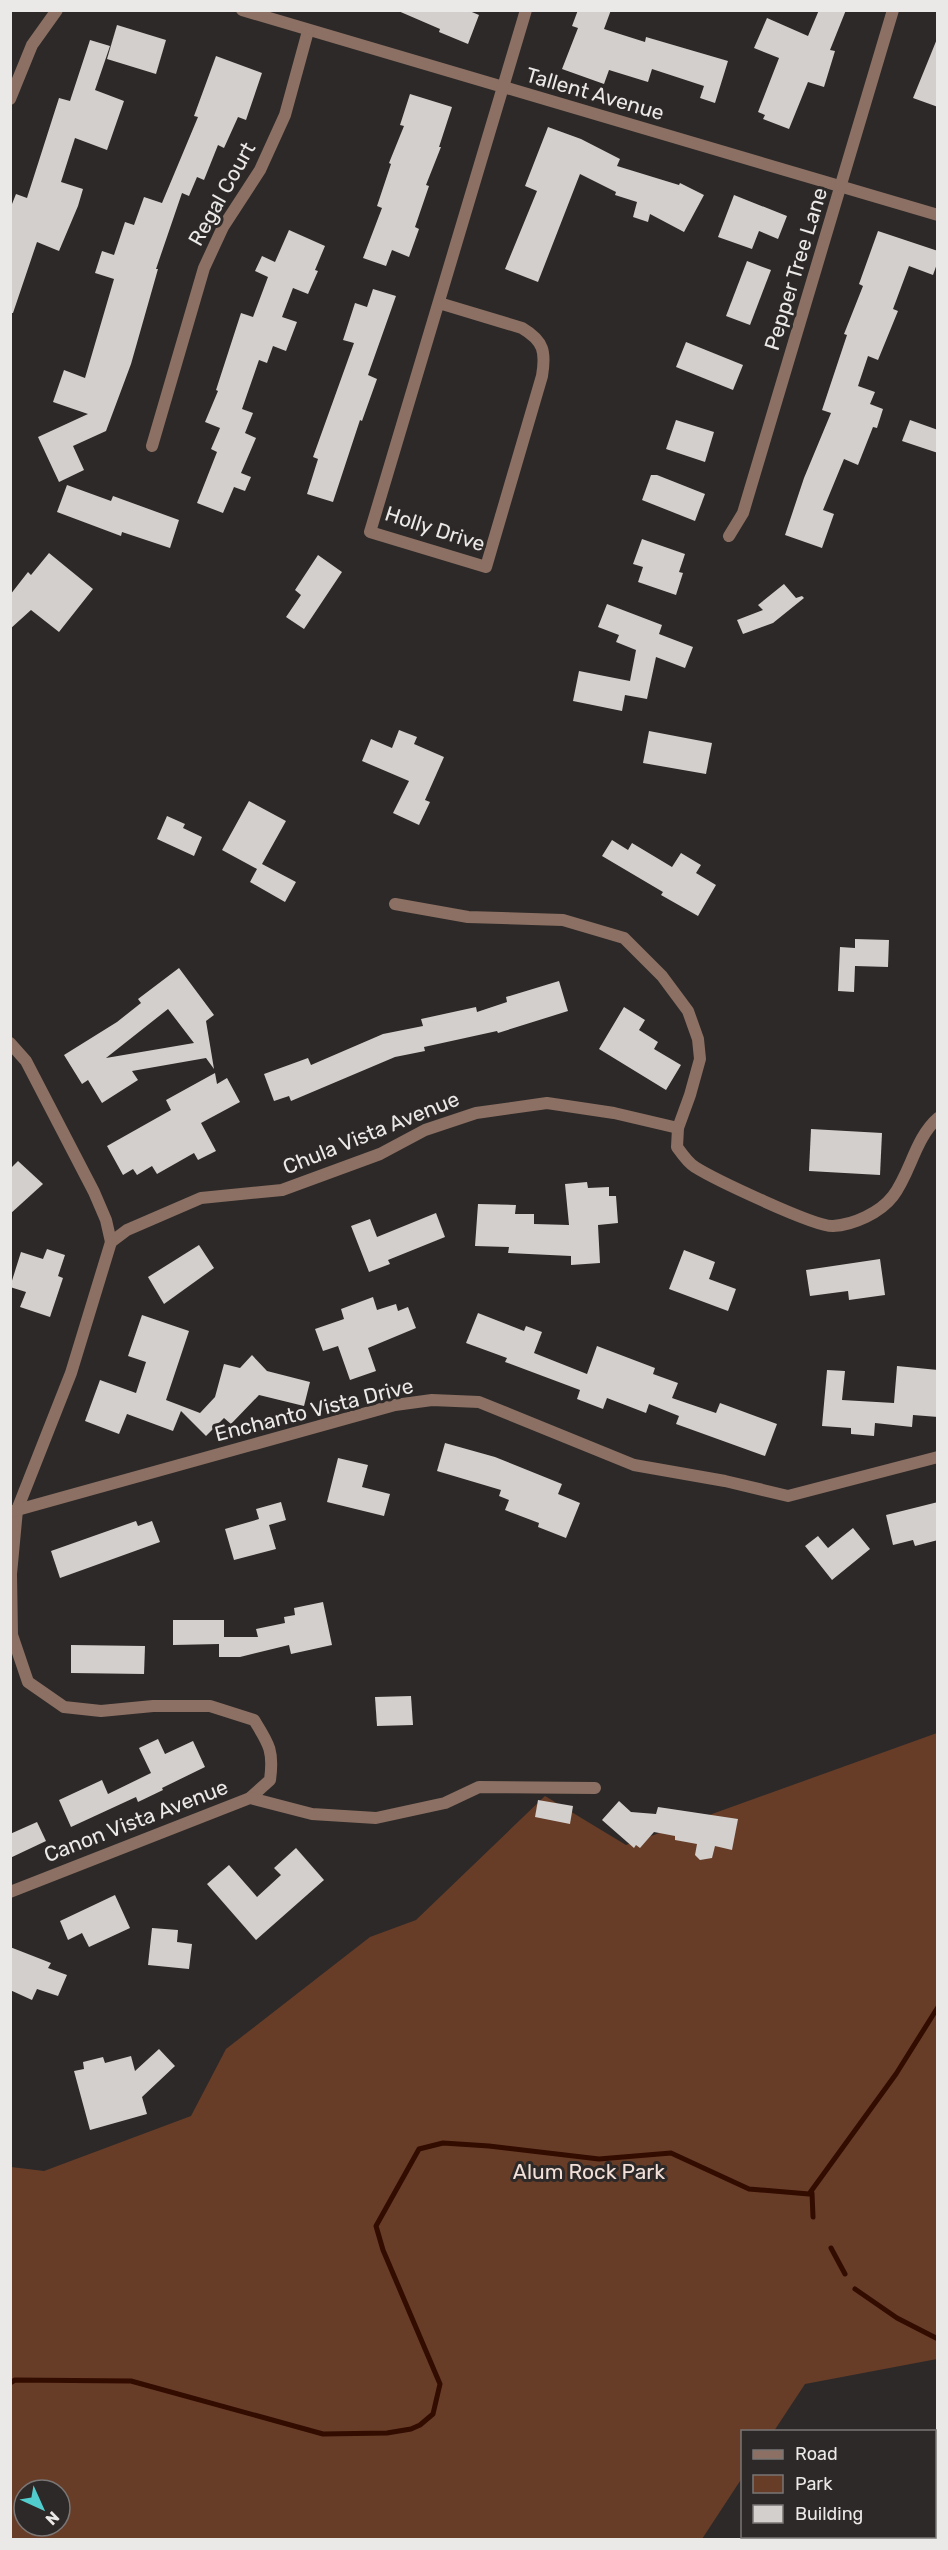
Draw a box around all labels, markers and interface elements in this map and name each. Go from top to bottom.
street label: Tallent Avenue [523,62,667,125]
street label: Regal Court [183,138,260,250]
street label: Pepper Tree Lane [759,184,832,353]
street label: Holly Drive [382,501,488,556]
street label: Chula Vista Avenue [279,1086,463,1179]
street label: Enchanto Vista Drive [212,1373,416,1446]
street label: Canon Vista Avenue [40,1774,231,1867]
park label: Alum Rock Park [513,2159,665,2184]
legend [741,2430,936,2538]
text: Road [795,2443,838,2465]
text: Park [795,2473,833,2495]
north arrow [12,2478,72,2538]
text: Building [795,2503,863,2525]
text: N [41,2507,63,2529]

